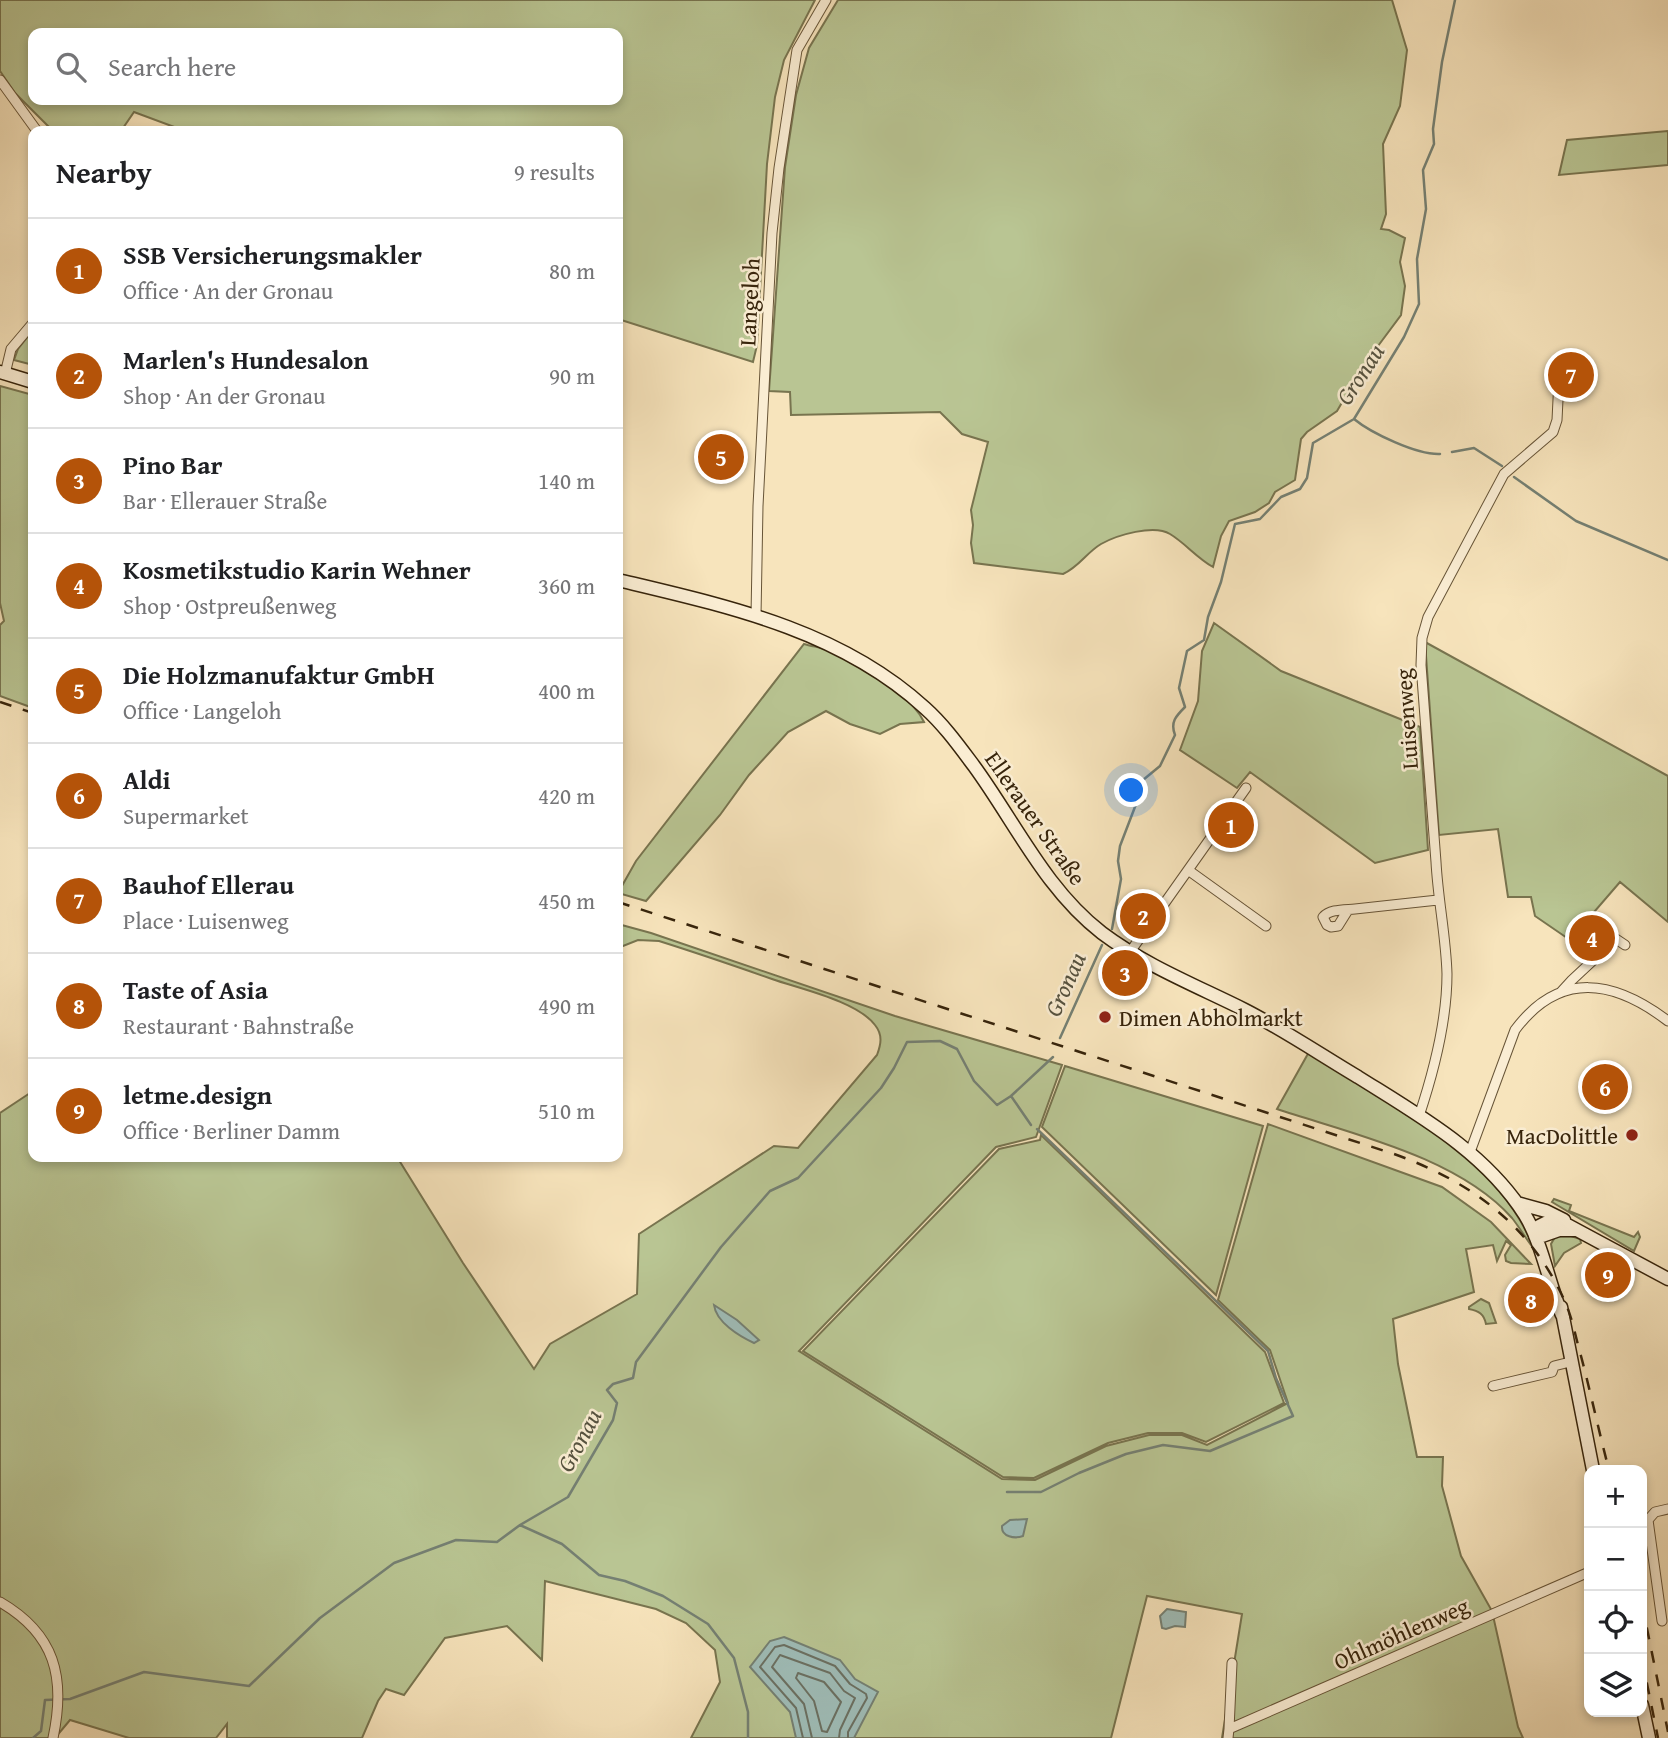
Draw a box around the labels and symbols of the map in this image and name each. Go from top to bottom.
street label: Langeloh [730,257,768,347]
water label: Gronau [1327,336,1393,412]
pin: 7 [1548,349,1594,401]
pin: 5 [698,431,744,483]
street label: Luisenweg [1386,667,1426,771]
street label: Ellerauer Straße [977,744,1095,892]
your location [1114,773,1148,807]
pin: 1 [1208,799,1254,851]
pin: 2 [1120,890,1166,942]
pin: 4 [1569,912,1615,964]
water label: Gronau [1035,946,1095,1022]
pin: 3 [1102,947,1148,999]
place label: Dimen Abholmarkt [1119,1001,1303,1034]
marker: Dimen Abholmarkt [1097,1009,1113,1025]
pin: 6 [1582,1061,1628,1113]
place label: MacDolittle [1506,1119,1618,1152]
marker: MacDolittle [1624,1127,1640,1143]
pin: 9 [1585,1249,1631,1301]
pin: 8 [1508,1274,1554,1326]
water label: Gronau [548,1402,610,1478]
street label: Ohlmöhlenweg [1328,1588,1474,1678]

